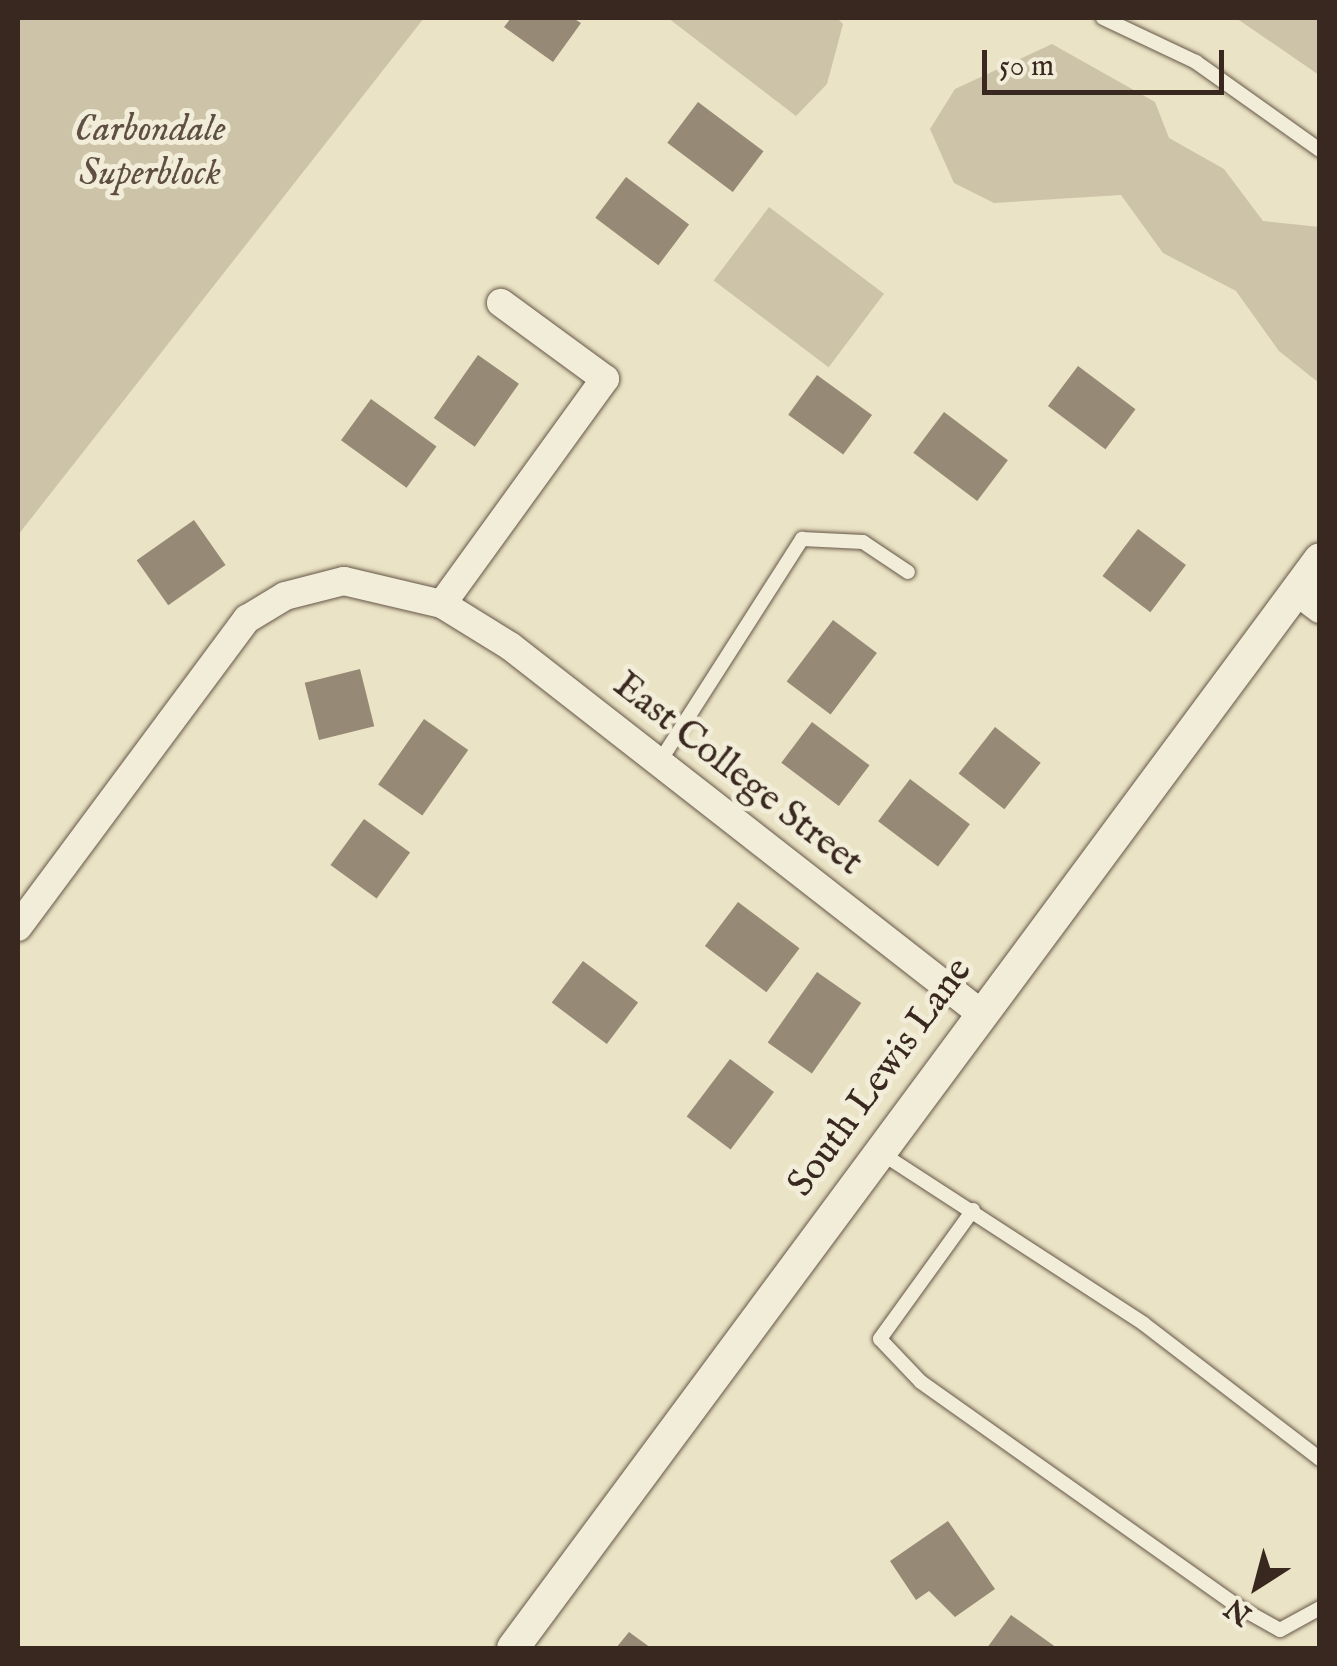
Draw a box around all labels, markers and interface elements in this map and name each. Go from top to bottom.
scale bar [987,30,1230,92]
text: 50 m [999,48,1054,86]
park label: Carbondale Superblock [74,108,226,198]
street label: East College Street [603,664,871,886]
street label: South Lewis Lane [779,950,983,1206]
north arrow [1207,1536,1307,1636]
text: N [1219,1589,1259,1632]

